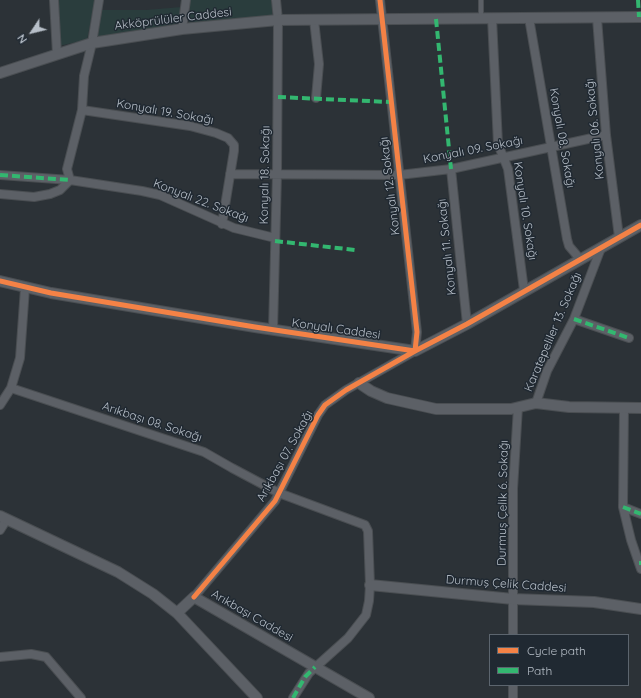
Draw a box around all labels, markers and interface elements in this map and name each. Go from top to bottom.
street label: Akköprülüler Caddesi [114,5,232,33]
north arrow [12,12,52,52]
text: N [14,32,30,46]
street label: Konyalı 06. Sokağı [583,78,607,180]
street label: Konyalı 08. Sokağı [546,87,578,189]
street label: Konyalı 19. Sokağı [115,96,215,128]
street label: Konyalı 18. Sokağı [257,126,273,224]
street label: Konyalı 09. Sokağı [422,133,524,167]
street label: Konyalı 12. Sokağı [377,136,403,236]
street label: Konyalı 10. Sokağı [510,161,540,261]
street label: Konyalı 22. Sokağı [151,176,251,226]
street label: Konyalı 11. Sokağı [435,198,459,296]
street label: Karatepeliler 13. Sokağı [521,270,585,394]
street label: Konyalı Caddesi [291,316,381,342]
street label: Arıkbaşı 08. Sokağı [100,399,204,445]
street label: Arıkbaşı 07. Sokağı [254,408,316,504]
street label: Durmuş Çelik 6. Sokağı [495,440,511,566]
street label: Durmuş Çelik Caddesi [445,573,567,595]
street label: Arıkbaşı Caddesi [209,587,295,645]
legend [489,634,629,686]
text: Cycle path [527,643,586,658]
text: Path [527,663,552,678]

